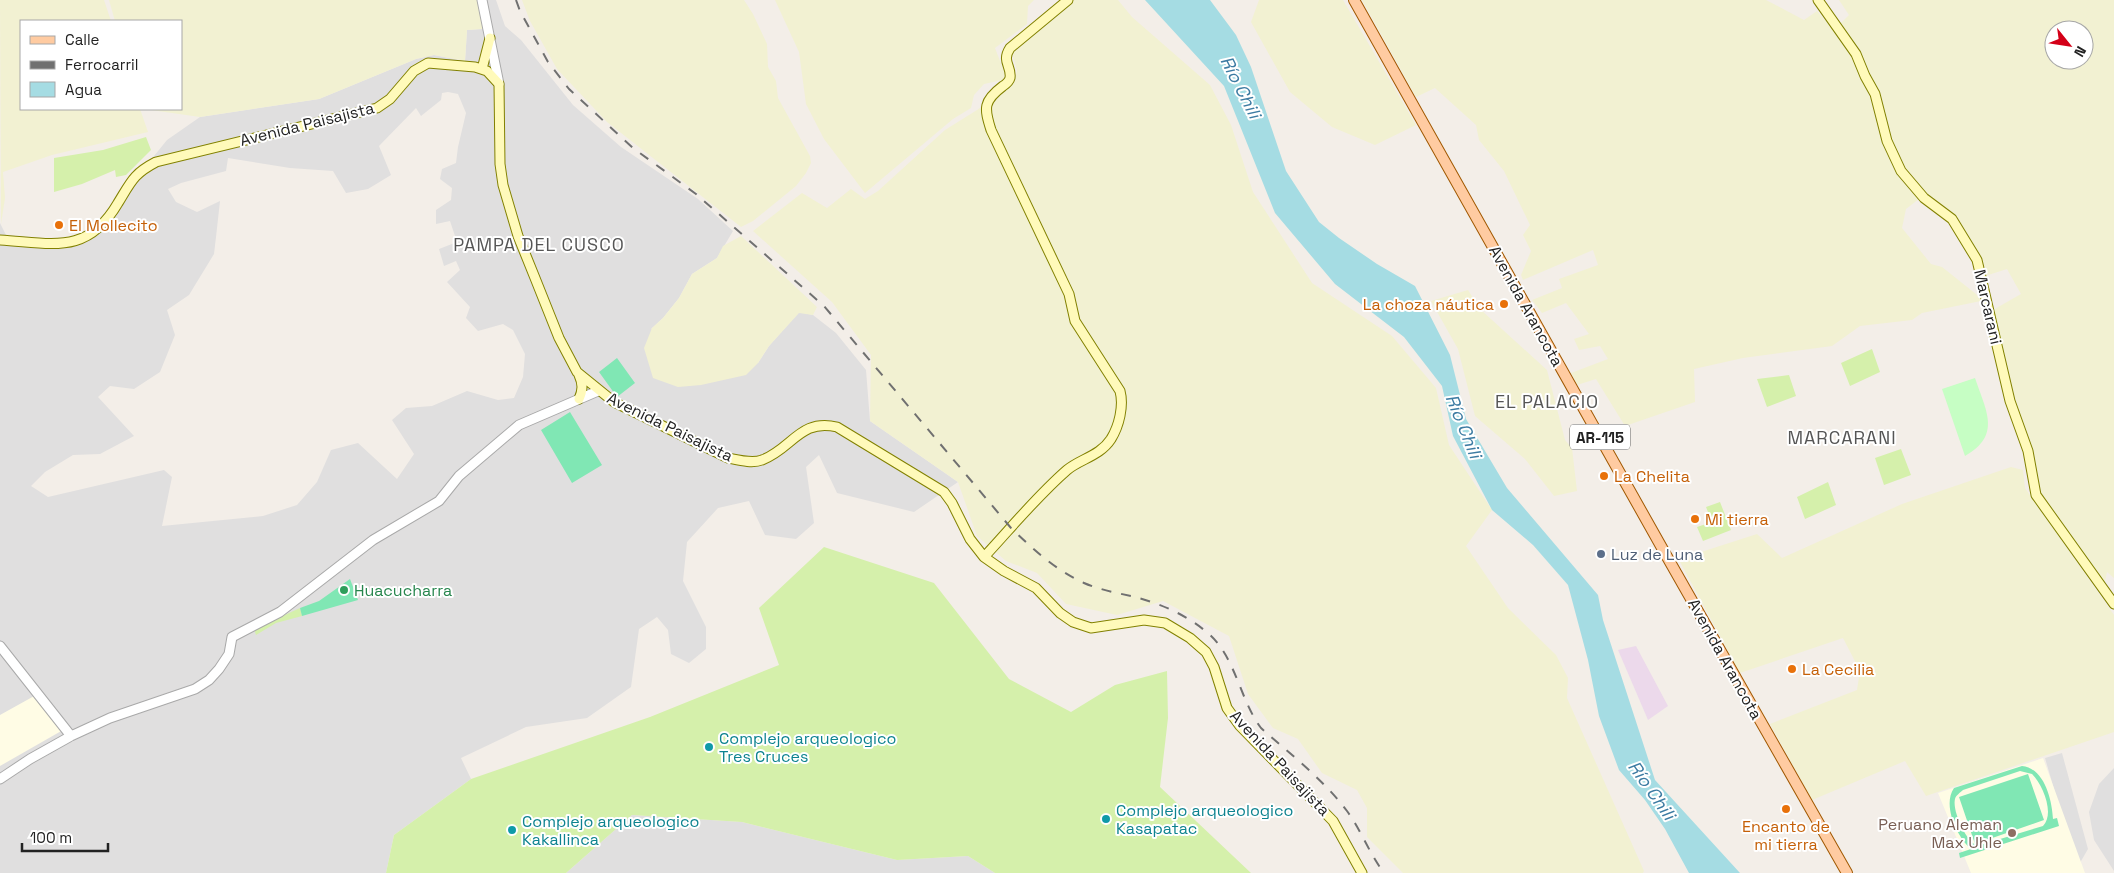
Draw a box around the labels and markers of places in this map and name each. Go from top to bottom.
place label: El Mollecito [69,215,158,236]
marker: El Mollecito [53,219,65,231]
place label: La choza náutica [1363,294,1494,315]
marker: La choza náutica [1498,298,1510,310]
place label: La Chelita [1614,466,1690,487]
marker: La Chelita [1598,470,1610,482]
place label: Mi tierra [1705,509,1769,530]
marker: Mi tierra [1689,513,1701,525]
place label: Luz de Luna [1611,544,1703,565]
marker: Luz de Luna [1595,548,1607,560]
place label: Huacucharra [354,580,452,601]
marker: Huacucharra [338,584,350,596]
place label: La Cecilia [1802,659,1874,680]
marker: La Cecilia [1786,663,1798,675]
place label: Complejo arqueologico Tres Cruces [719,728,896,767]
marker: Complejo arqueologico Tres Cruces [703,741,715,753]
place label: Complejo arqueologico Kasapatac [1116,800,1293,839]
marker: Encanto de mi tierra [1780,803,1792,815]
place label: Complejo arqueologico Kakallinca [522,811,699,850]
marker: Complejo arqueologico Kasapatac [1100,813,1112,825]
place label: Peruano Aleman Max Uhle [1878,814,2002,853]
place label: Encanto de mi tierra [1742,816,1830,855]
marker: Complejo arqueologico Kakallinca [506,824,518,836]
marker: Peruano Aleman Max Uhle [2006,827,2018,839]

